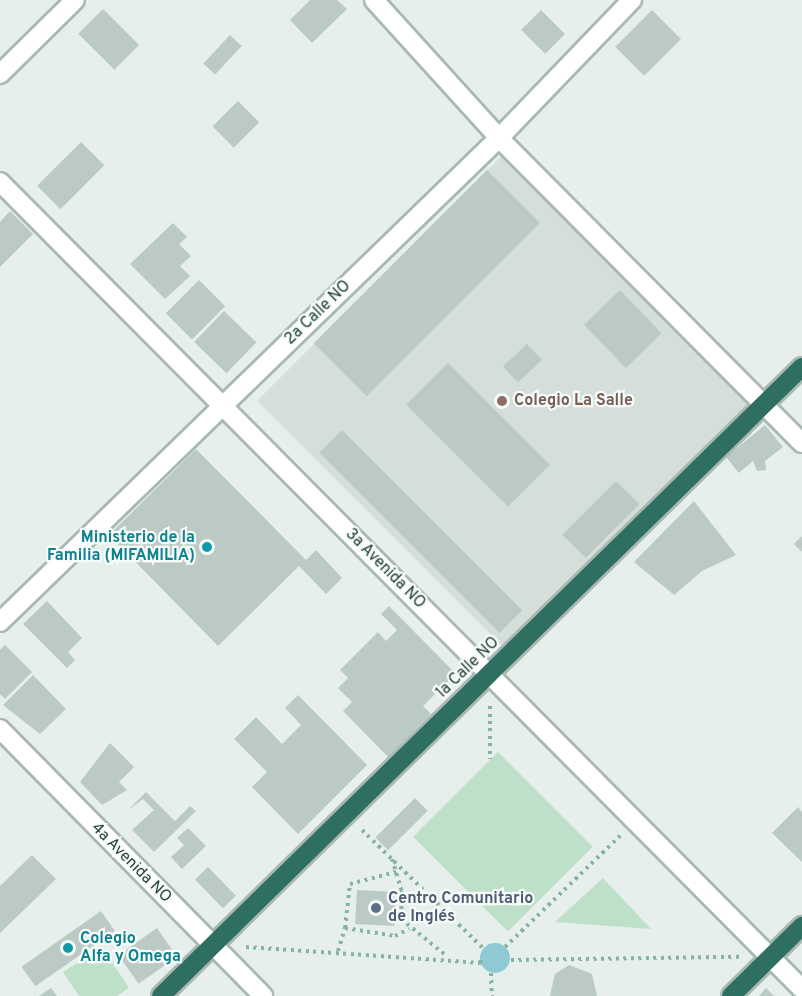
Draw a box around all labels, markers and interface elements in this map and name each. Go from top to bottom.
street label: 2a Calle NO [281,277,355,349]
place label: Colegio La Salle [514,391,633,411]
marker: Colegio La Salle [495,394,509,408]
street label: 3a Avenida NO [341,525,429,613]
place label: Ministerio de la Familia (MIFAMILIA) [47,528,195,566]
marker: Ministerio de la Familia (MIFAMILIA) [200,540,214,554]
street label: 1a Calle NO [433,633,503,703]
street label: 4a Avenida NO [87,819,175,907]
place label: Centro Comunitario de Inglés [388,889,533,927]
marker: Centro Comunitario de Inglés [369,901,383,915]
place label: Colegio Alfa y Omega [80,929,181,967]
marker: Colegio Alfa y Omega [61,941,75,955]

